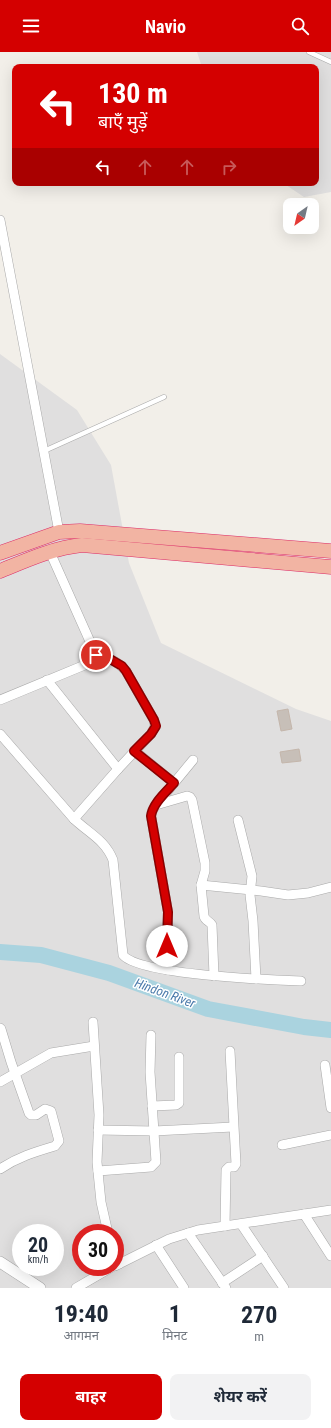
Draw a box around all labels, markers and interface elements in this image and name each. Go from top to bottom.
icon: menu [20,15,42,37]
icon: search [289,15,311,37]
text: Navio [145,16,186,37]
text: 130 m [98,77,168,110]
icon: left [32,80,84,132]
text: बाएँ मुड़ें [98,111,147,132]
icon: left [92,156,114,178]
icon: ahead [134,156,156,178]
icon: ahead [176,156,198,178]
icon: right [218,156,240,178]
north arrow [283,198,319,234]
map controls [283,198,319,234]
pin [79,638,113,672]
icon: arrive [85,644,107,666]
position arrow [146,925,188,967]
water label: Hindon River [133,975,198,1011]
speed limit sign: 30 [72,1224,124,1276]
text: 20 [28,1233,48,1257]
text: km/h [28,1254,48,1265]
text: 19:40 [54,1300,109,1328]
text: 1 [169,1300,181,1328]
text: 270 [241,1301,277,1329]
text: आगमन [63,1328,99,1343]
text: मिनट [162,1328,187,1343]
text: m [254,1329,264,1344]
button: बाहर [20,1374,162,1420]
button: शेयर करें [170,1374,311,1420]

